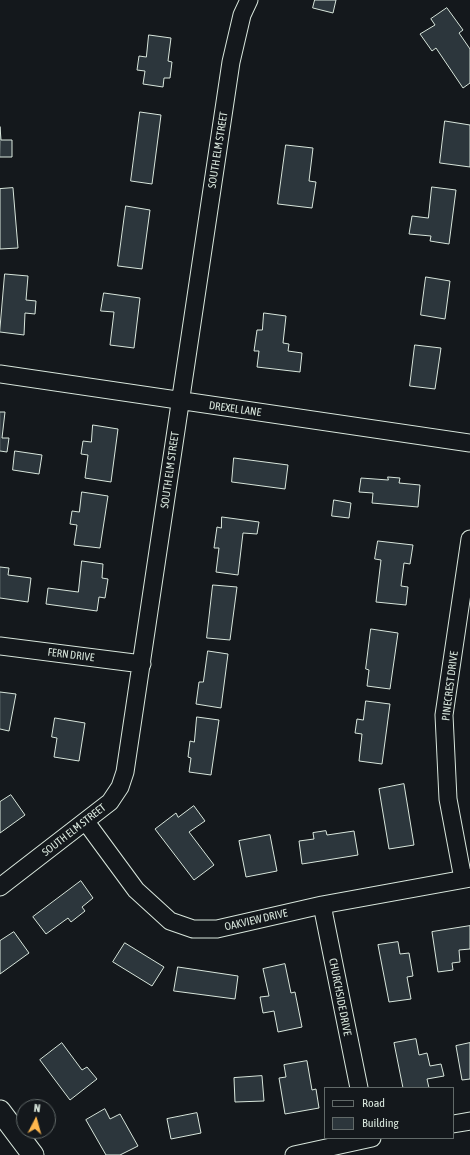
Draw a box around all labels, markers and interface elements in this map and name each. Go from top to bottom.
street label: SOUTH ELM STREET [205,111,231,189]
street label: DREXEL LANE [208,399,262,419]
street label: SOUTH ELM STREET [158,431,182,509]
street label: FERN DRIVE [47,646,95,664]
street label: PINECREST DRIVE [439,650,461,722]
street label: SOUTH ELM STREET [40,801,108,859]
street label: OAKVIEW DRIVE [223,906,289,934]
street label: CHURCHSIDE DRIVE [326,957,354,1037]
legend [324,1087,454,1139]
text: Road [362,1096,385,1110]
north arrow [16,1099,56,1139]
text: N [33,1102,41,1114]
text: Building [362,1116,399,1130]

